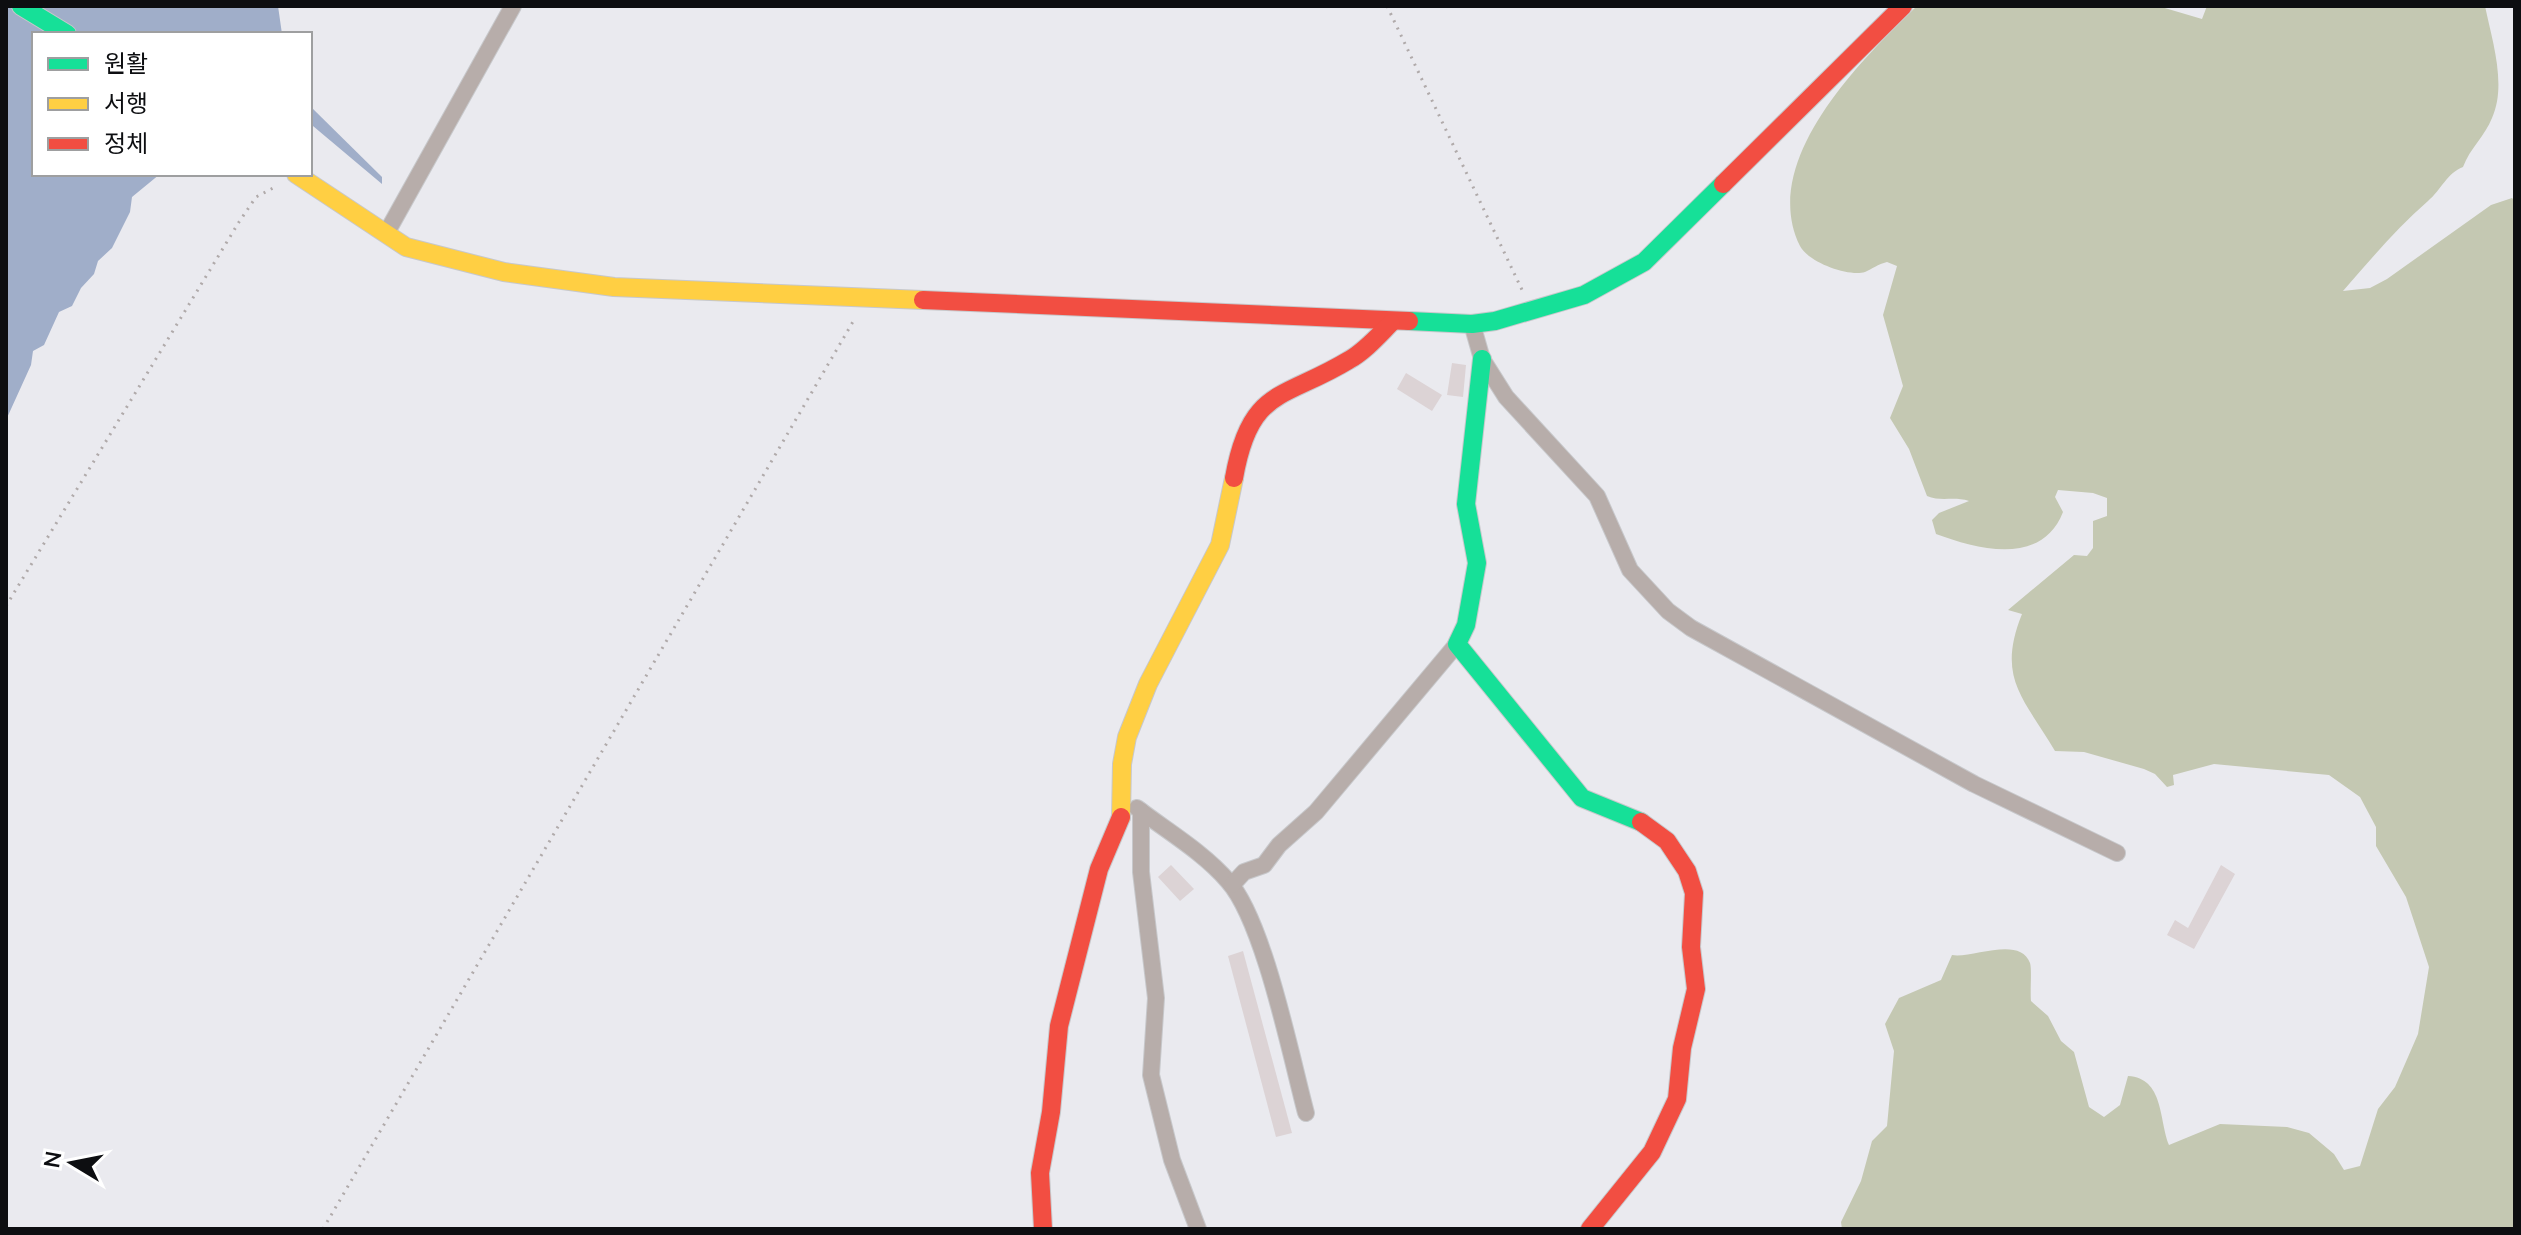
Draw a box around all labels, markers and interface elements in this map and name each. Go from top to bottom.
legend [32,32,312,176]
text: 원활 [104,48,148,80]
text: 서행 [104,88,148,120]
text: 정체 [104,128,148,160]
north arrow [32,1123,112,1203]
text: N [37,1149,69,1170]

